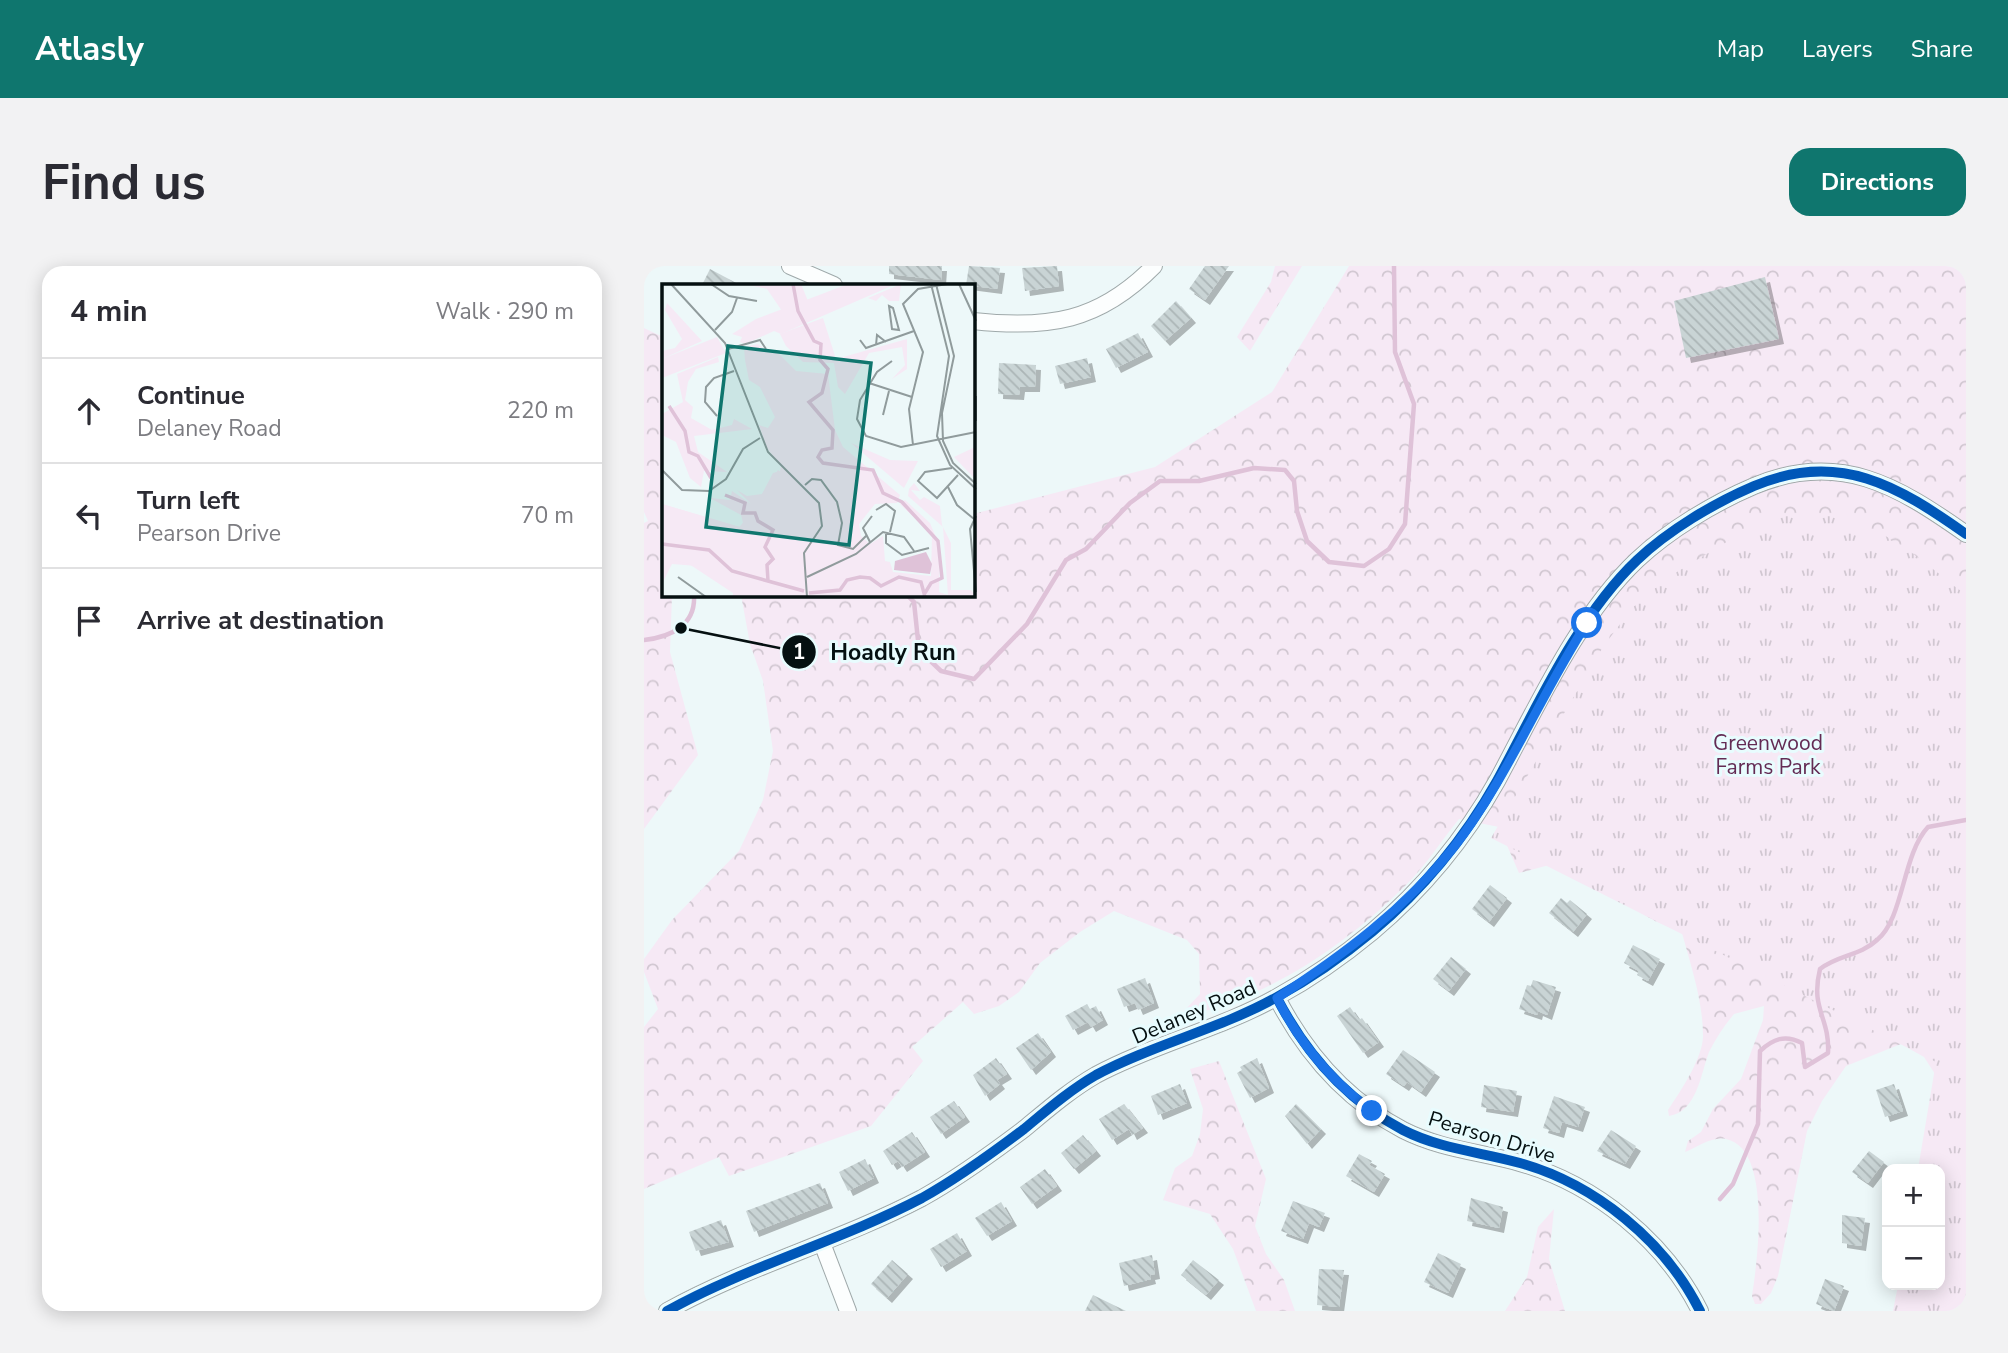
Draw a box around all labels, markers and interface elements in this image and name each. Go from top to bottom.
text: Atlasly [35,27,144,72]
text: Map [1717,33,1764,65]
text: Layers [1802,33,1873,65]
text: Share [1911,33,1973,65]
button: Directions [1789,148,1966,216]
text: Find us [42,149,206,216]
inset map [662,284,975,597]
text: 4 min [70,291,148,332]
text: Walk · 290 m [435,296,574,327]
text: Continue [137,378,245,413]
icon: ahead [70,392,108,430]
text: 220 m [507,395,574,426]
text: Delaney Road [137,413,282,444]
text: Turn left [137,483,240,518]
icon: left [70,497,108,535]
text: 70 m [521,500,574,531]
text: Pearson Drive [137,518,281,549]
icon: arrive [70,602,108,640]
text: Arrive at destination [137,603,384,638]
route start [1571,607,1602,638]
callout: Hoadly Run [781,630,969,674]
text: Hoadly Run [830,637,956,668]
text: 1 [793,638,805,666]
park label: Greenwood Farms Park [1713,729,1823,781]
street label: Delaney Road [1128,973,1260,1051]
route end [1356,1095,1387,1126]
street label: Pearson Drive [1425,1104,1559,1170]
map controls [1882,1164,1945,1290]
button: + [1882,1164,1945,1227]
button: − [1882,1227,1945,1290]

